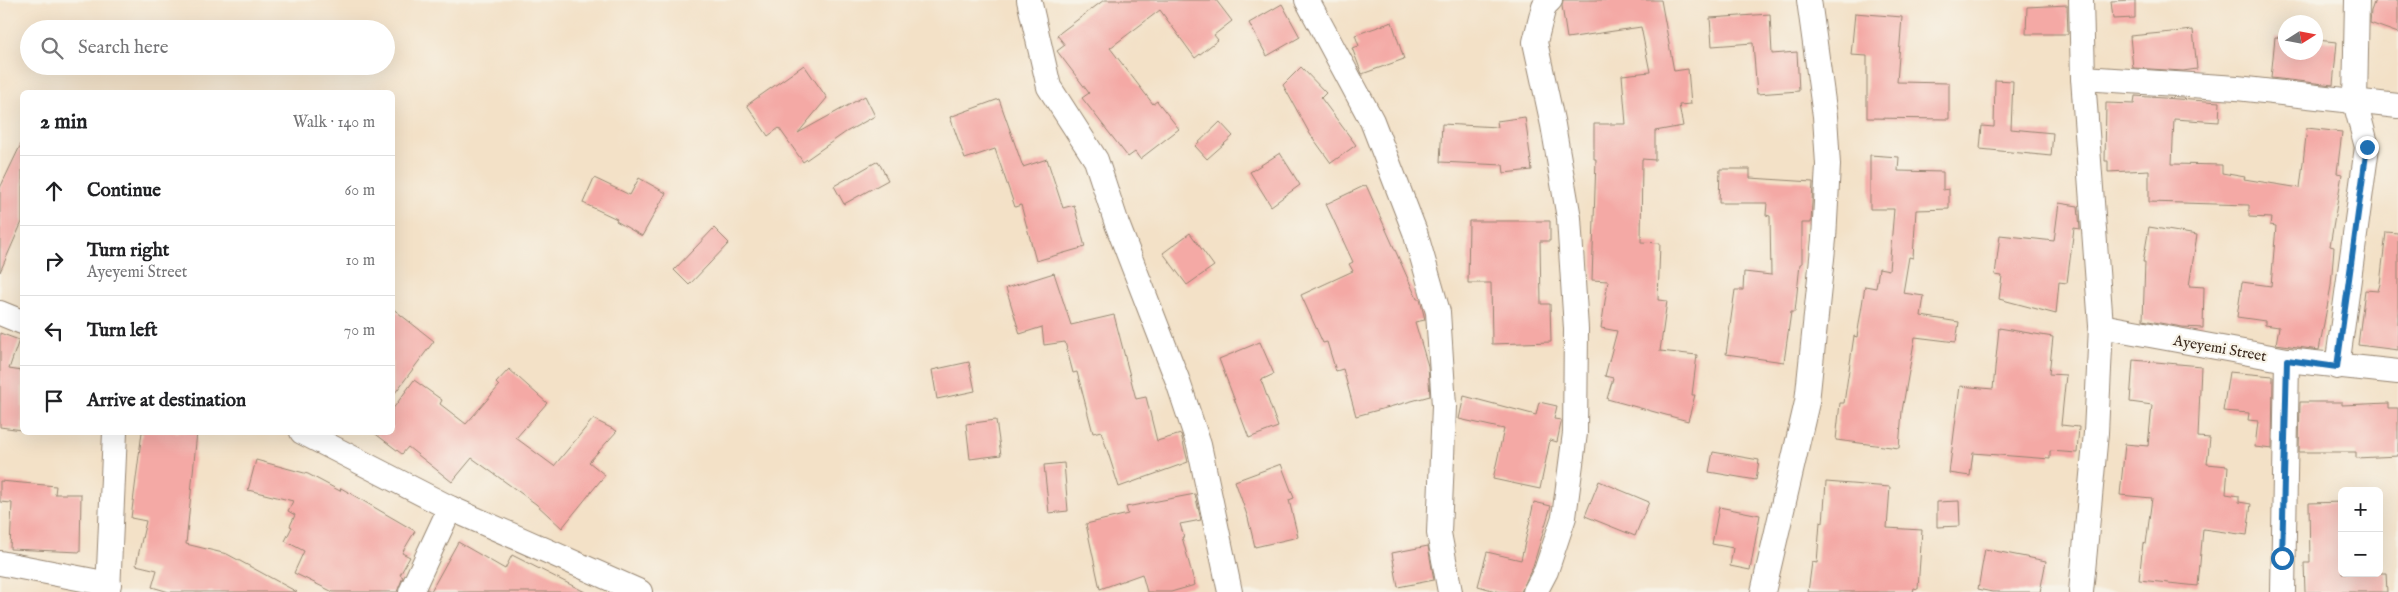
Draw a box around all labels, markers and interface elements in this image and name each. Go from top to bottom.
north arrow [2278,15,2323,60]
search box [20,20,395,75]
icon: search [38,34,66,62]
text: Search here [78,36,169,60]
text: 2 min [40,109,87,136]
text: Walk · 140 m [293,113,375,133]
route end [2356,136,2379,159]
icon: ahead [40,177,68,205]
text: Continue [87,179,161,203]
text: 60 m [345,181,375,201]
text: Turn right [87,239,169,263]
icon: right [40,247,68,275]
text: 10 m [345,251,375,271]
text: Ayeyemi Street [87,263,187,283]
icon: left [40,317,68,345]
text: Turn left [87,319,158,343]
text: 70 m [344,321,375,341]
street label: Ayeyemi Street [2171,331,2268,366]
icon: arrive [40,387,68,415]
text: Arrive at destination [87,389,246,413]
map controls [2338,487,2383,577]
button: + [2338,487,2383,532]
button: − [2338,532,2383,577]
route start [2271,547,2294,570]

